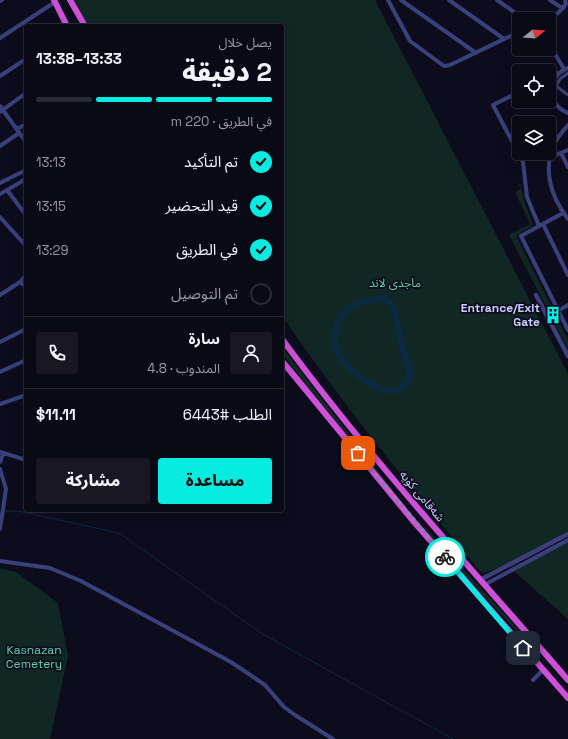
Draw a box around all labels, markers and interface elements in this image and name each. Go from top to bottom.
north arrow [512,12,556,56]
map controls [512,12,556,160]
text: يصل خلال [218,34,272,51]
text: 13:33–13:38 [36,49,122,68]
text: 2 دقيقة [182,55,272,89]
button: locate [512,64,556,108]
text: في الطريق · 220 m [171,113,272,130]
button: layers [512,116,556,160]
icon: check [250,151,272,173]
text: تم التأكيد [184,152,238,171]
text: 13:13 [36,154,66,171]
icon: check [250,195,272,217]
text: قيد التحضير [165,196,238,215]
text: 13:15 [36,198,66,215]
icon: check [250,239,272,261]
text: في الطريق [176,240,238,259]
text: 13:29 [36,242,68,259]
park label: ماجدی لاند [369,275,421,291]
text: تم التوصيل [171,284,238,303]
place label: Entrance/Exit Gate [461,300,540,330]
building icon: Entrance/Exit Gate [543,305,563,325]
text: سارة [188,329,220,348]
button: phone [36,332,78,374]
button: person [230,332,272,374]
text: المندوب · 4.8 [147,360,220,377]
text: $11.11 [36,405,76,424]
text: الطلب #6443 [183,405,272,424]
pin [341,436,375,470]
icon: bag [347,442,369,464]
button: مشاركة [36,458,150,504]
button: مساعدة [158,458,272,504]
street label: شەقامی کۆیە [396,467,448,525]
courier [425,537,465,577]
icon: bike [434,546,456,568]
pin [506,631,540,665]
icon: home [512,637,534,659]
park label: Kasnazan Cemetery [6,642,62,672]

